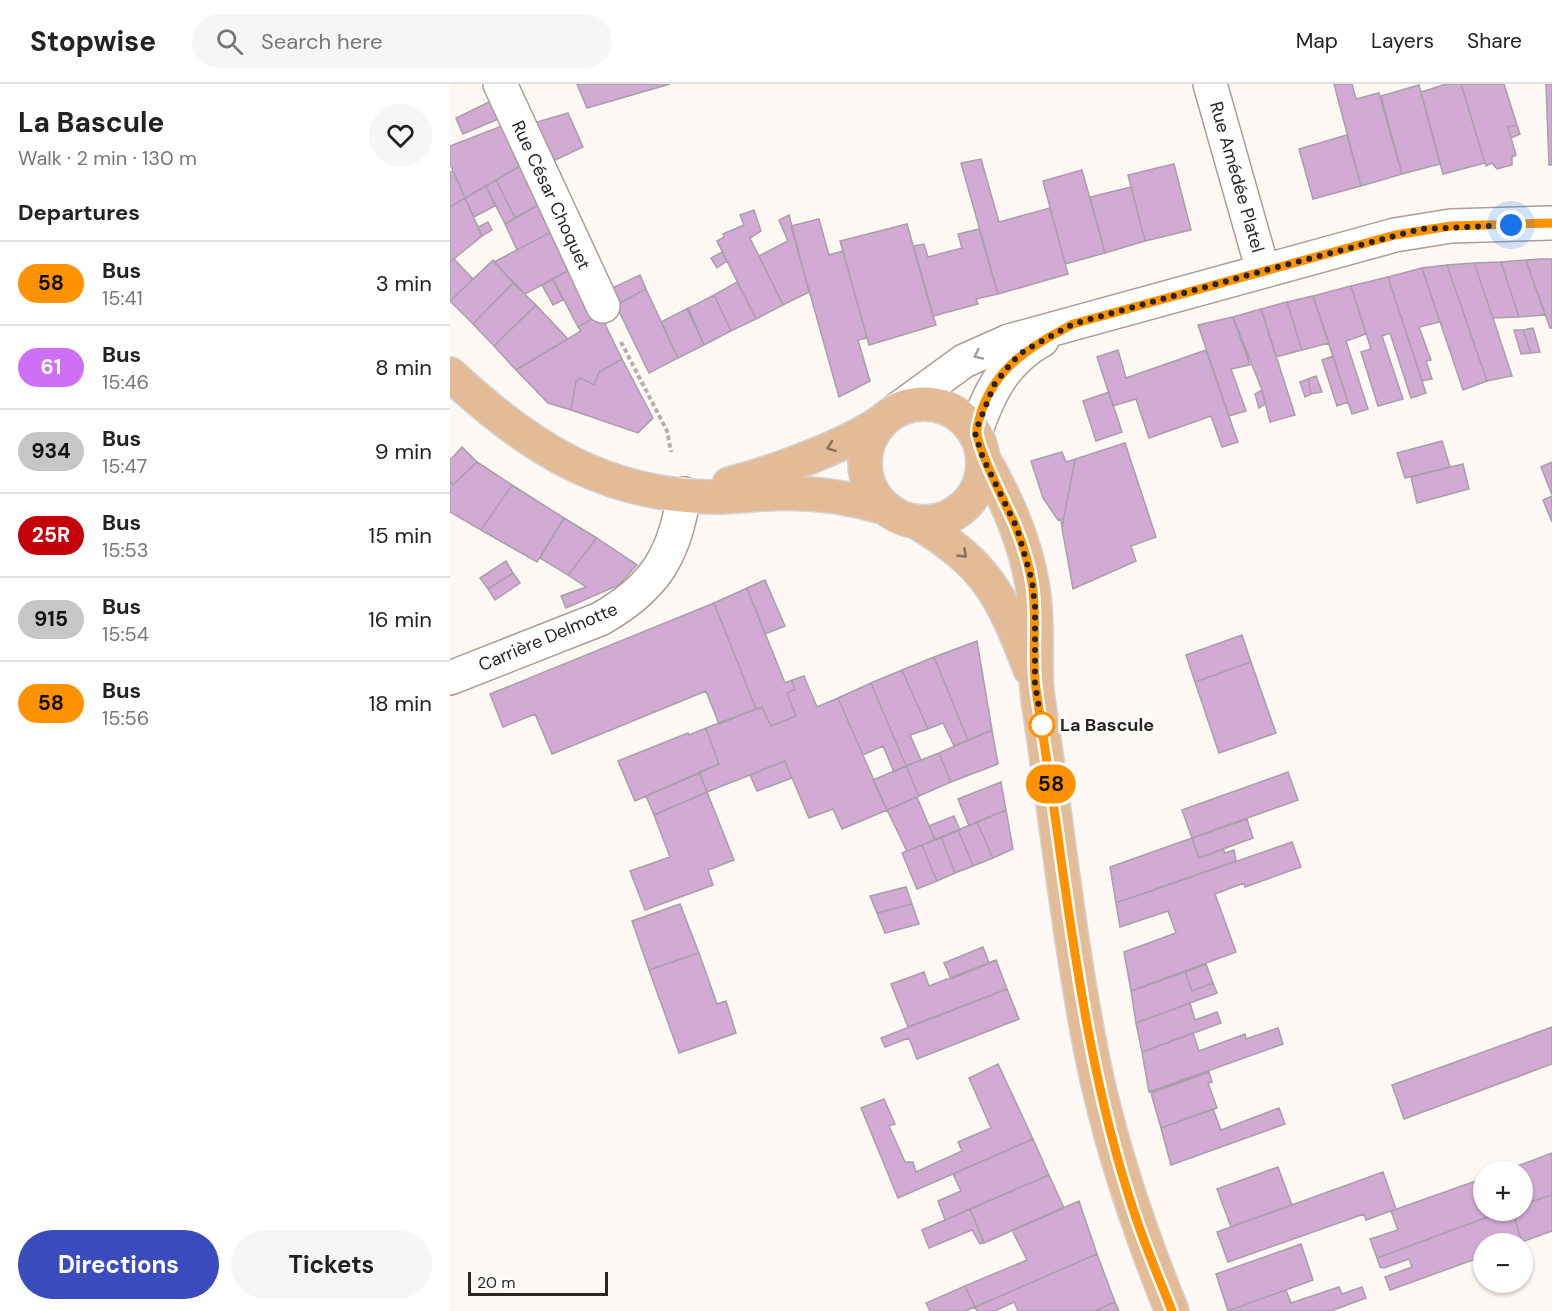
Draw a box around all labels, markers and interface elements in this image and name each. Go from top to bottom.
search box [192,14,612,68]
text: Stopwise [30,23,156,60]
icon: search [213,25,246,58]
text: Search here [261,27,382,56]
text: Map [1296,27,1338,55]
text: Layers [1371,27,1434,55]
text: Share [1467,27,1522,55]
street label: Rue Amédée Platel [1204,99,1270,255]
text: La Bascule [18,104,164,141]
button: heart [369,104,432,167]
street label: Rue César Choquet [506,117,596,273]
text: Walk · 2 min · 130 m [18,145,197,171]
text: Departures [18,198,140,227]
your location [1496,210,1526,240]
text: Bus [102,256,141,285]
text: 58 [38,269,64,297]
text: 3 min [376,269,432,298]
text: 15:41 [102,285,143,311]
text: Bus [102,340,141,369]
one-way arrow [973,348,984,360]
text: 61 [41,353,61,381]
text: 8 min [375,353,432,382]
text: 15:46 [102,369,149,395]
text: Bus [102,424,141,453]
text: 934 [31,437,71,465]
text: 9 min [375,437,432,466]
one-way arrow [826,440,836,453]
text: 15:47 [102,453,147,479]
text: Bus [102,508,141,537]
text: 25R [32,521,70,549]
text: 15 min [368,521,432,550]
text: 15:53 [102,537,149,563]
one-way arrow [956,547,967,558]
text: Bus [102,592,141,621]
street label: Carrière Delmotte [475,597,621,677]
text: 915 [34,605,68,633]
text: 16 min [368,605,432,634]
text: 15:54 [102,621,149,647]
text: Bus [102,676,141,705]
text: 58 [38,689,64,717]
text: 18 min [368,689,432,718]
text: 15:56 [102,705,149,731]
marker: La Bascule [1029,712,1055,738]
place label: La Bascule [1060,713,1154,737]
line badge: 58 [1024,764,1078,804]
text: 58 [1038,770,1064,798]
map controls [1473,1161,1533,1293]
button: + [1473,1161,1533,1221]
button: Directions [18,1230,219,1299]
button: Tickets [231,1230,432,1299]
button: − [1473,1233,1533,1293]
scale bar [468,1269,608,1296]
text: 20 m [477,1272,516,1293]

